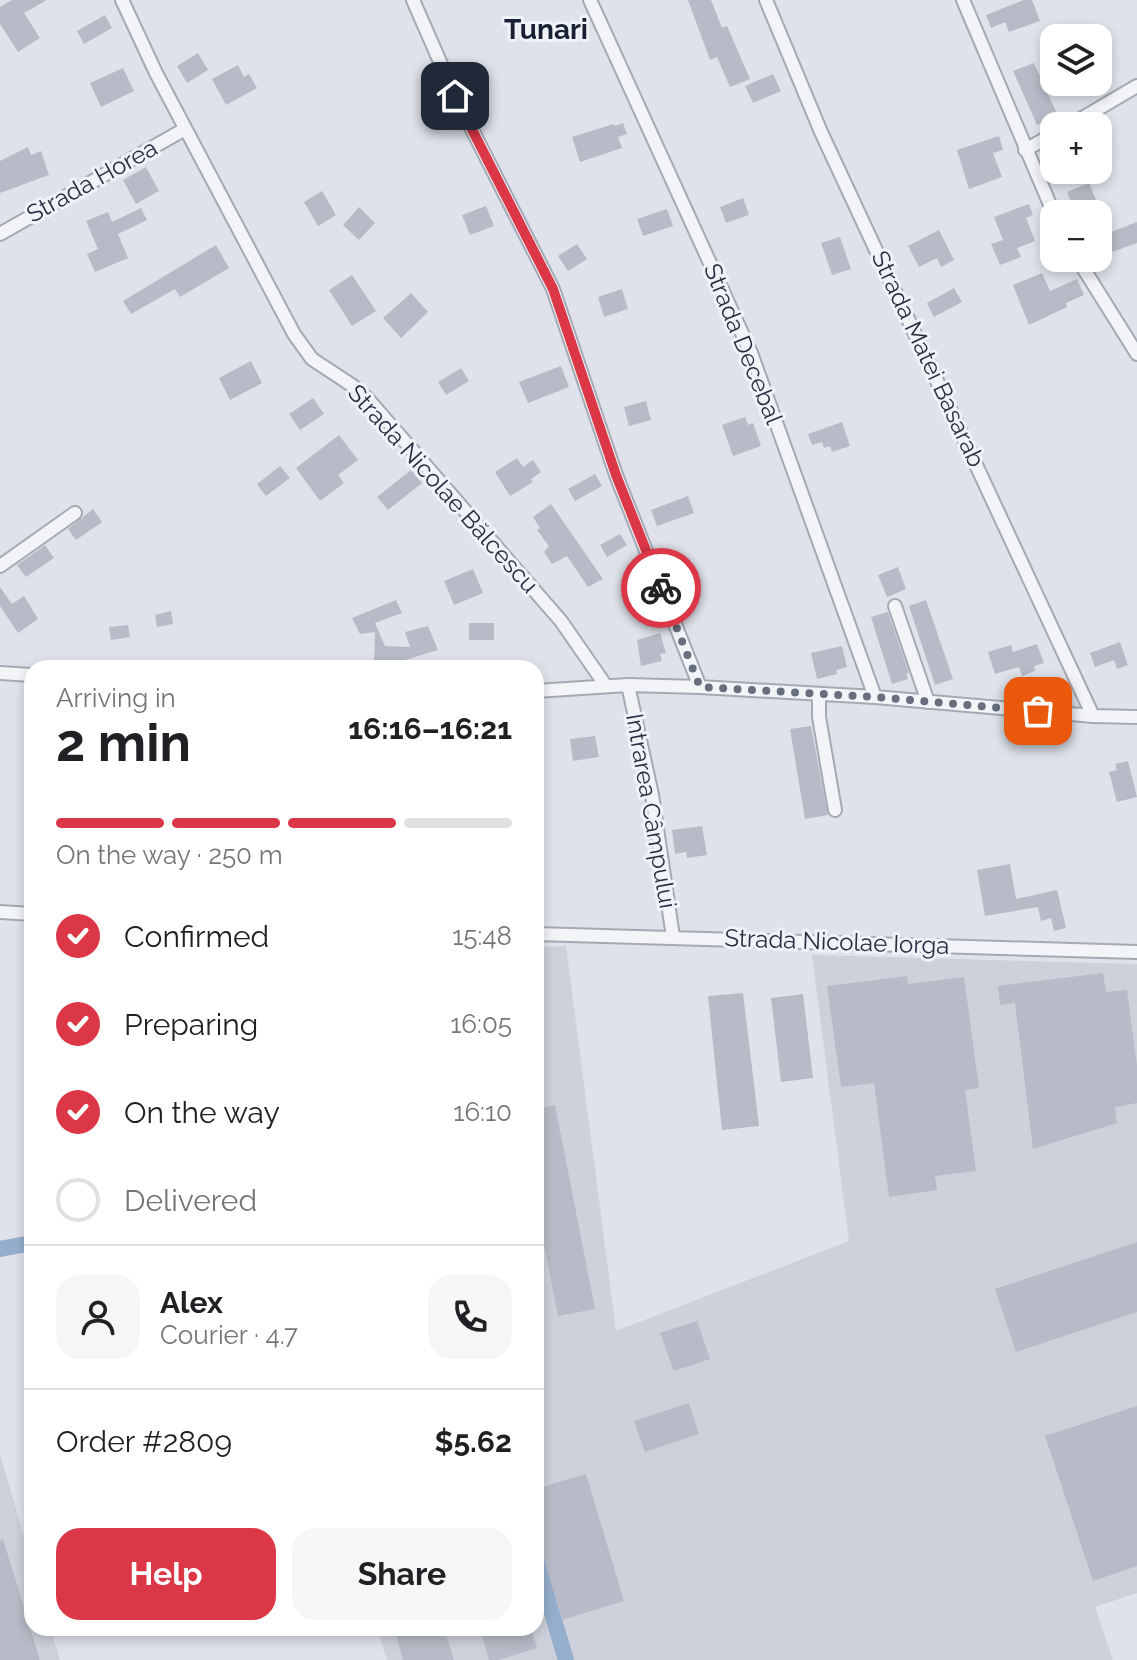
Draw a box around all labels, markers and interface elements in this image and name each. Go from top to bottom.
district label: Tunari [504,13,588,46]
map controls [1040,24,1112,272]
button: layers [1040,24,1112,96]
pin [421,62,489,130]
icon: home [433,74,477,118]
button: + [1040,112,1112,184]
street label: Strada Horea [21,133,162,228]
button: − [1040,200,1112,272]
street label: Strada Matei Basarab [866,246,991,471]
street label: Strada Decebal [698,259,789,429]
street label: Strada Nicolae Bălcescu [342,378,545,599]
courier [621,548,701,628]
icon: bike [639,566,683,610]
pin [1004,677,1072,745]
text: Arriving in [56,683,176,713]
icon: bag [1016,689,1060,733]
text: 16:16–16:21 [348,711,512,746]
street label: Intrarea Câmpului [620,711,683,911]
text: 2 min [56,712,191,773]
text: On the way · 250 m [56,840,283,870]
icon: check [56,914,100,958]
text: Confirmed [124,919,269,954]
text: 15:48 [452,921,512,951]
street label: Strada Nicolae Iorga [724,923,950,960]
icon: check [56,1002,100,1046]
text: Preparing [124,1007,258,1042]
text: 16:05 [450,1009,512,1039]
icon: check [56,1090,100,1134]
text: On the way [124,1095,280,1130]
text: 16:10 [453,1097,512,1127]
text: Delivered [124,1183,257,1218]
button: person [56,1275,140,1359]
button: phone [428,1275,512,1359]
text: Alex [160,1285,223,1320]
text: Courier · 4.7 [160,1320,298,1350]
text: Order #2809 [56,1424,232,1459]
text: $5.62 [434,1424,512,1459]
button: Help [56,1528,276,1620]
button: Share [292,1528,512,1620]

